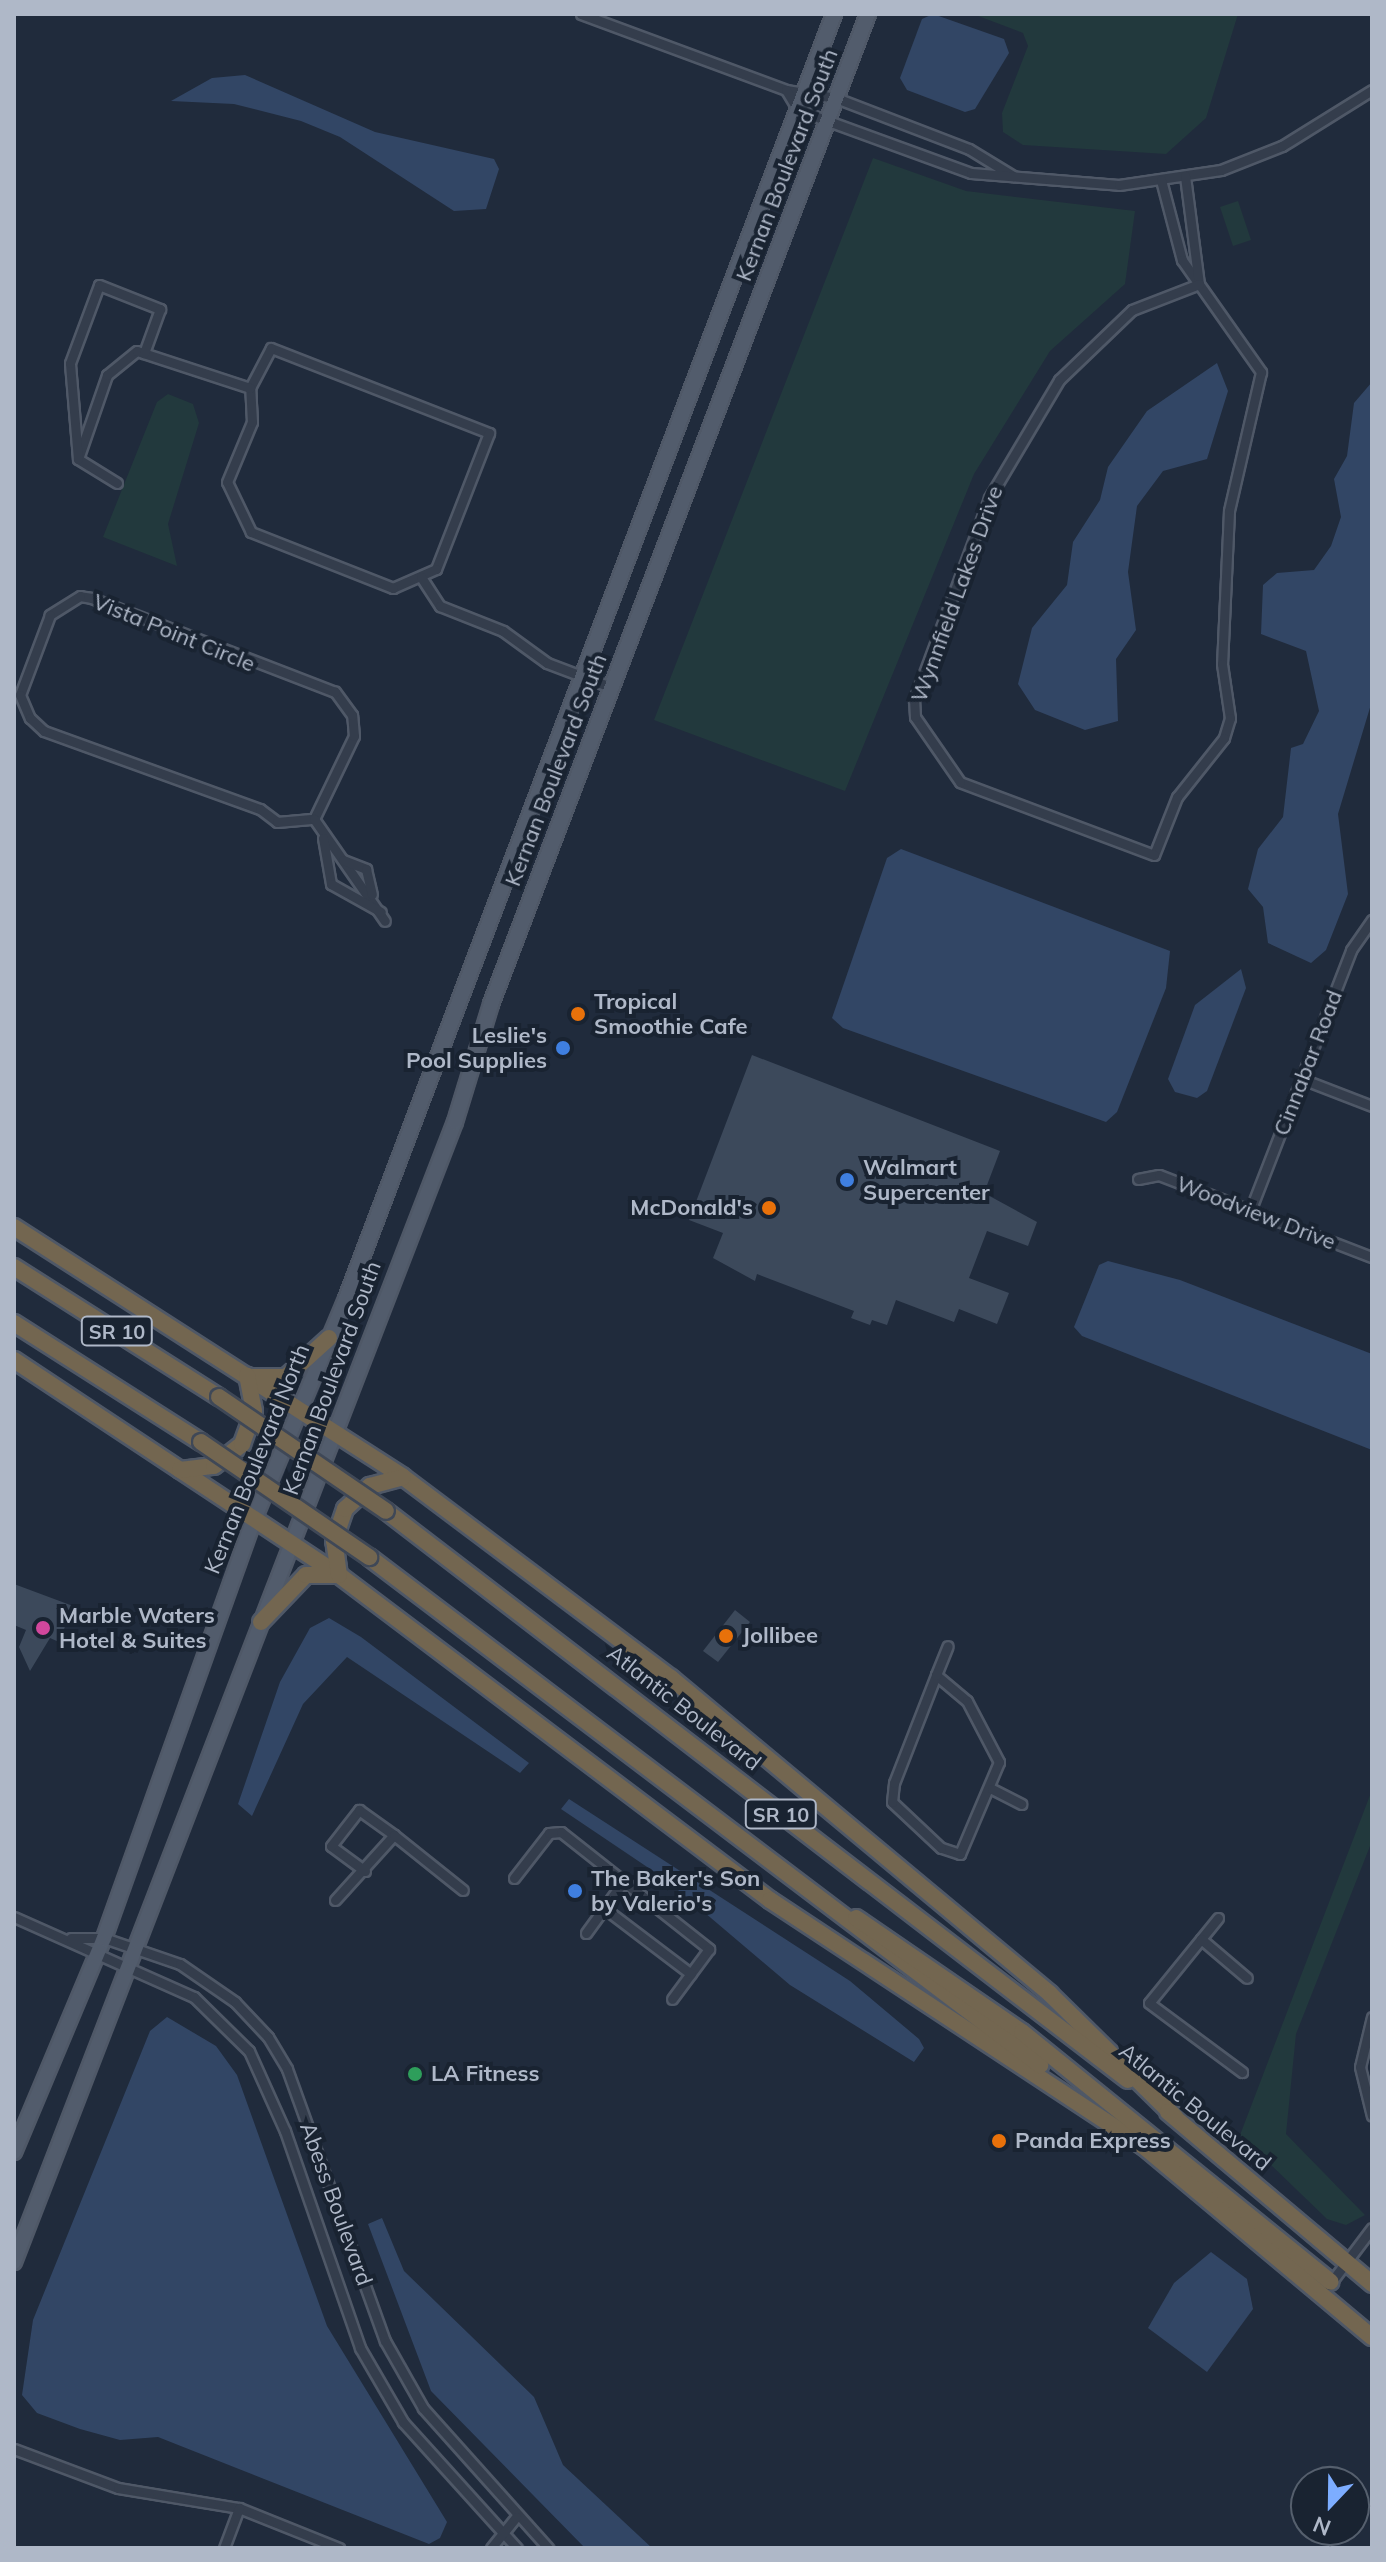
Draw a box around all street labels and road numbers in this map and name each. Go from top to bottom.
street label: Kernan Boulevard South [730,45,844,285]
street label: Wynnfield Lakes Drive [906,482,1008,706]
street label: Vista Point Circle [89,589,259,677]
street label: Kernan Boulevard South [499,650,613,890]
street label: Cinnabar Road [1268,987,1348,1139]
street label: Woodview Drive [1173,1171,1339,1255]
street label: Kernan Boulevard South [277,1258,387,1498]
road number: SR 10 [79,1315,155,1347]
street label: Kernan Boulevard North [199,1340,315,1578]
street label: Atlantic Boulevard [602,1640,766,1776]
road number: SR 10 [743,1798,819,1830]
street label: Atlantic Boulevard [1114,2038,1276,2176]
street label: Abess Boulevard [294,2119,378,2289]

